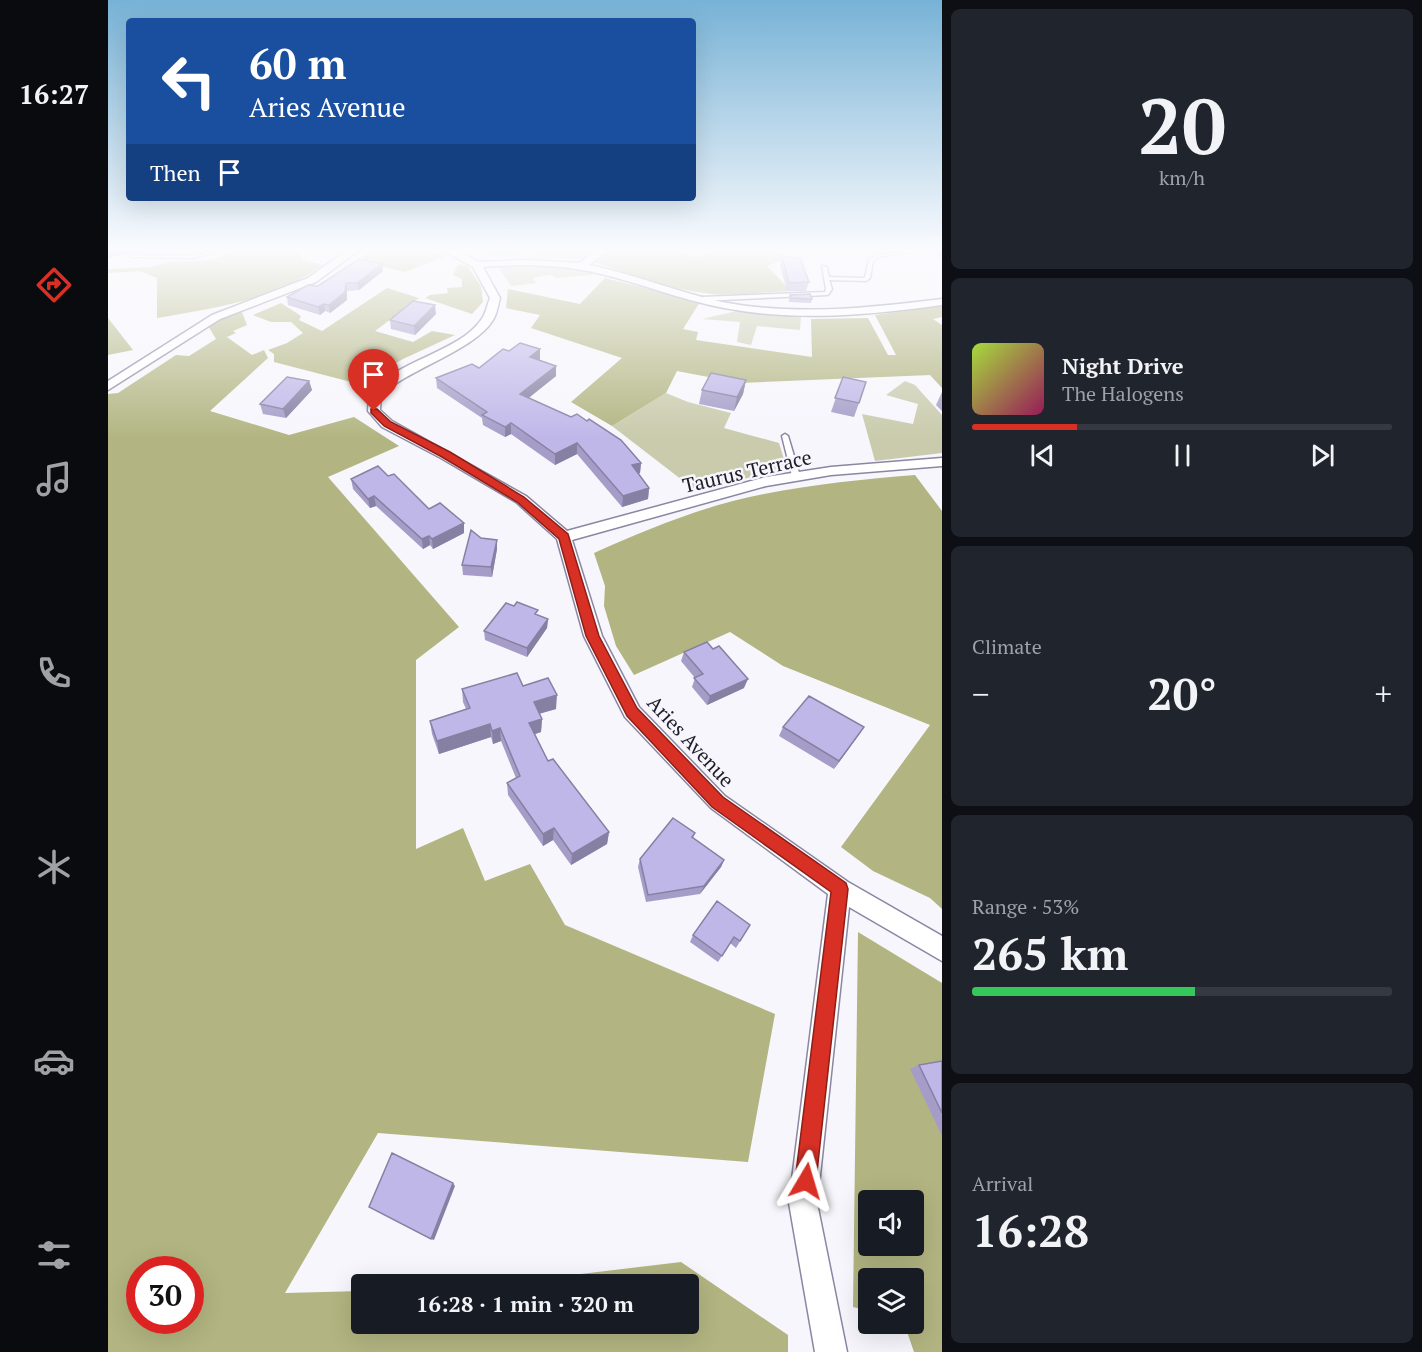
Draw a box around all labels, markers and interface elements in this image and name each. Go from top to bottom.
text: 60 m [249,35,347,91]
icon: left [150,42,228,120]
text: 20 [1138,73,1226,176]
text: 16:27 [19,76,89,112]
text: Aries Avenue [249,89,406,125]
icon: arrive [213,156,246,189]
text: Then [150,158,201,187]
text: km/h [1159,164,1205,191]
icon: directions [33,264,75,306]
pin [348,349,399,411]
text: Night Drive [1062,351,1184,380]
icon: arrive [357,358,390,391]
text: The Halogens [1062,380,1184,407]
icon: previous [1026,439,1059,472]
icon: pause [1166,439,1199,472]
icon: next [1306,439,1339,472]
street label: Taurus Terrace [680,443,814,499]
icon: music [33,458,75,500]
text: Climate [972,633,1042,660]
icon: phone [33,652,75,694]
text: 20° [1147,663,1217,723]
text: − [972,672,990,715]
text: + [1374,672,1392,715]
street label: Aries Avenue [642,689,740,793]
icon: climate [33,846,75,888]
text: Range · 53% [972,893,1079,920]
text: 265 km [972,923,1128,983]
icon: car [33,1040,75,1082]
position arrow [774,1149,838,1213]
text: Arrival [972,1170,1033,1197]
map controls [858,1190,924,1334]
button: sound [858,1190,924,1256]
text: 16:28 [972,1200,1089,1260]
icon: filters [33,1234,75,1276]
speed limit sign: 30 [126,1256,204,1334]
button: layers [858,1268,924,1334]
text: 16:28 · 1 min · 320 m [416,1289,634,1318]

